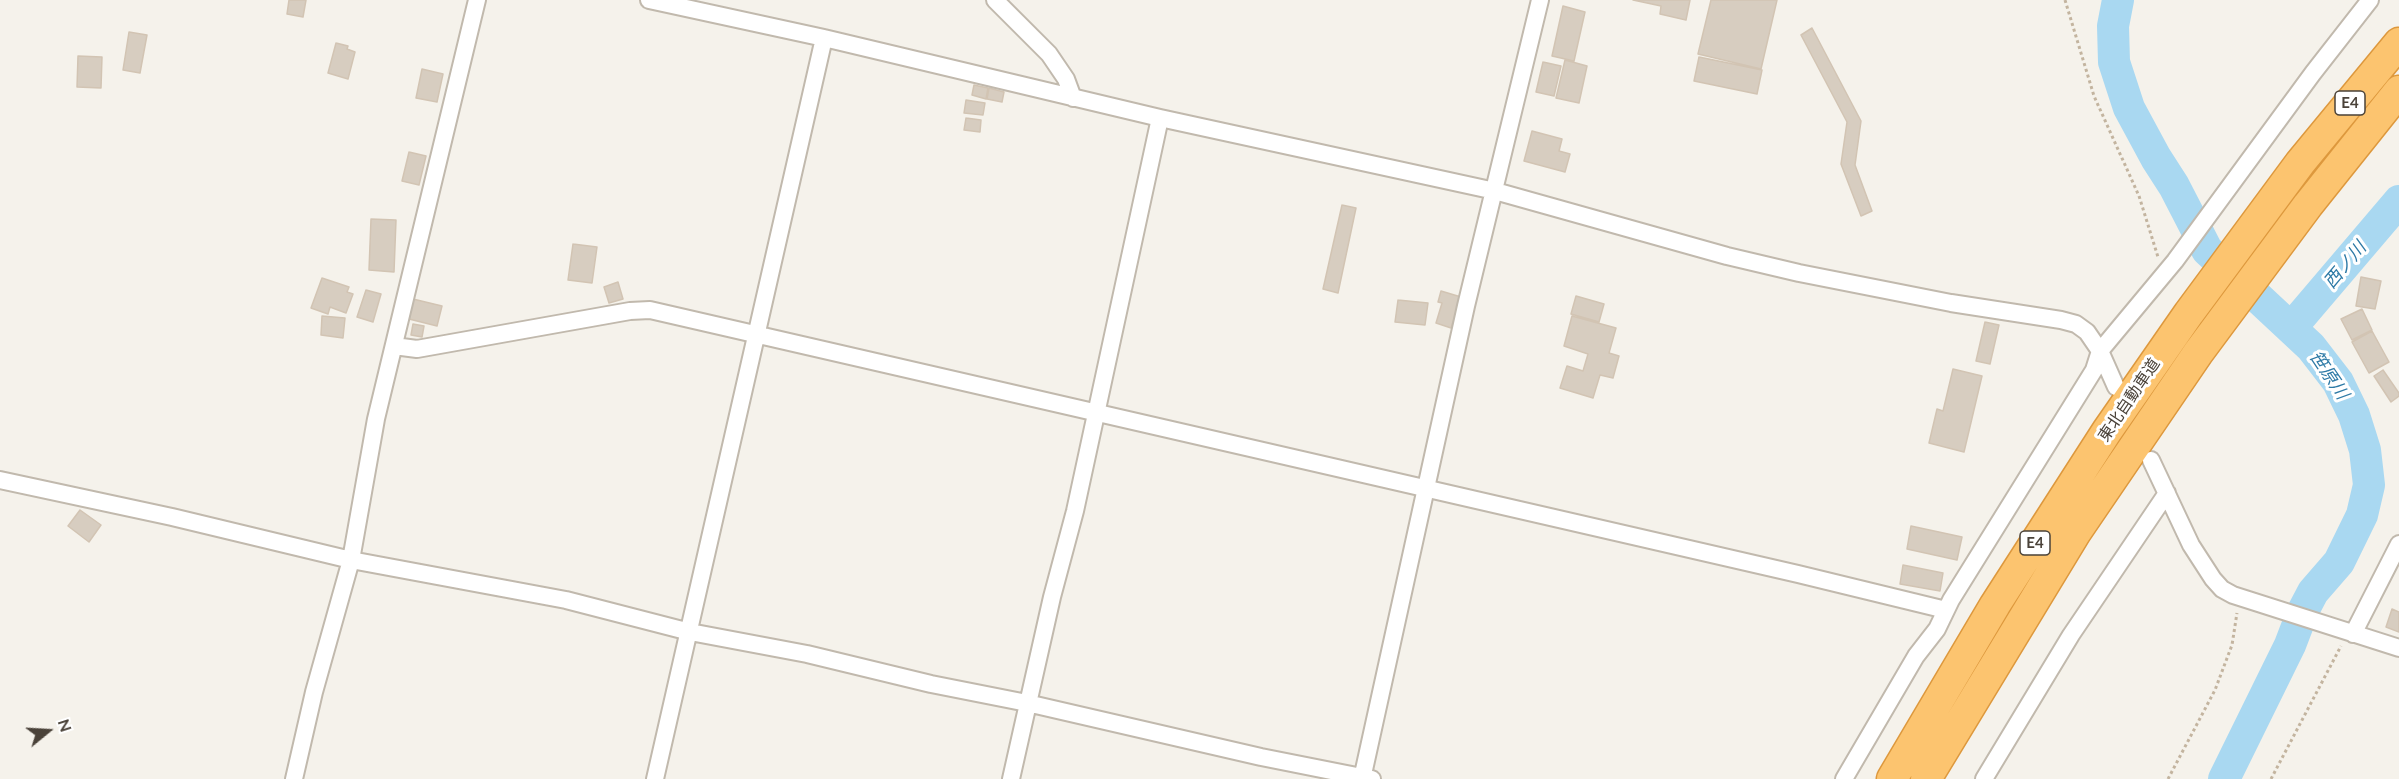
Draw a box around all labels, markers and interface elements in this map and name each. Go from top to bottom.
road number: E4 [2335,91,2365,115]
water label: 西ノ川 [2319,237,2371,293]
water label: 笹原川 [2305,347,2353,403]
street label: 東北自動車道 [2094,355,2164,445]
road number: E4 [2020,531,2050,555]
north arrow [18,701,78,761]
text: N [55,716,77,734]

